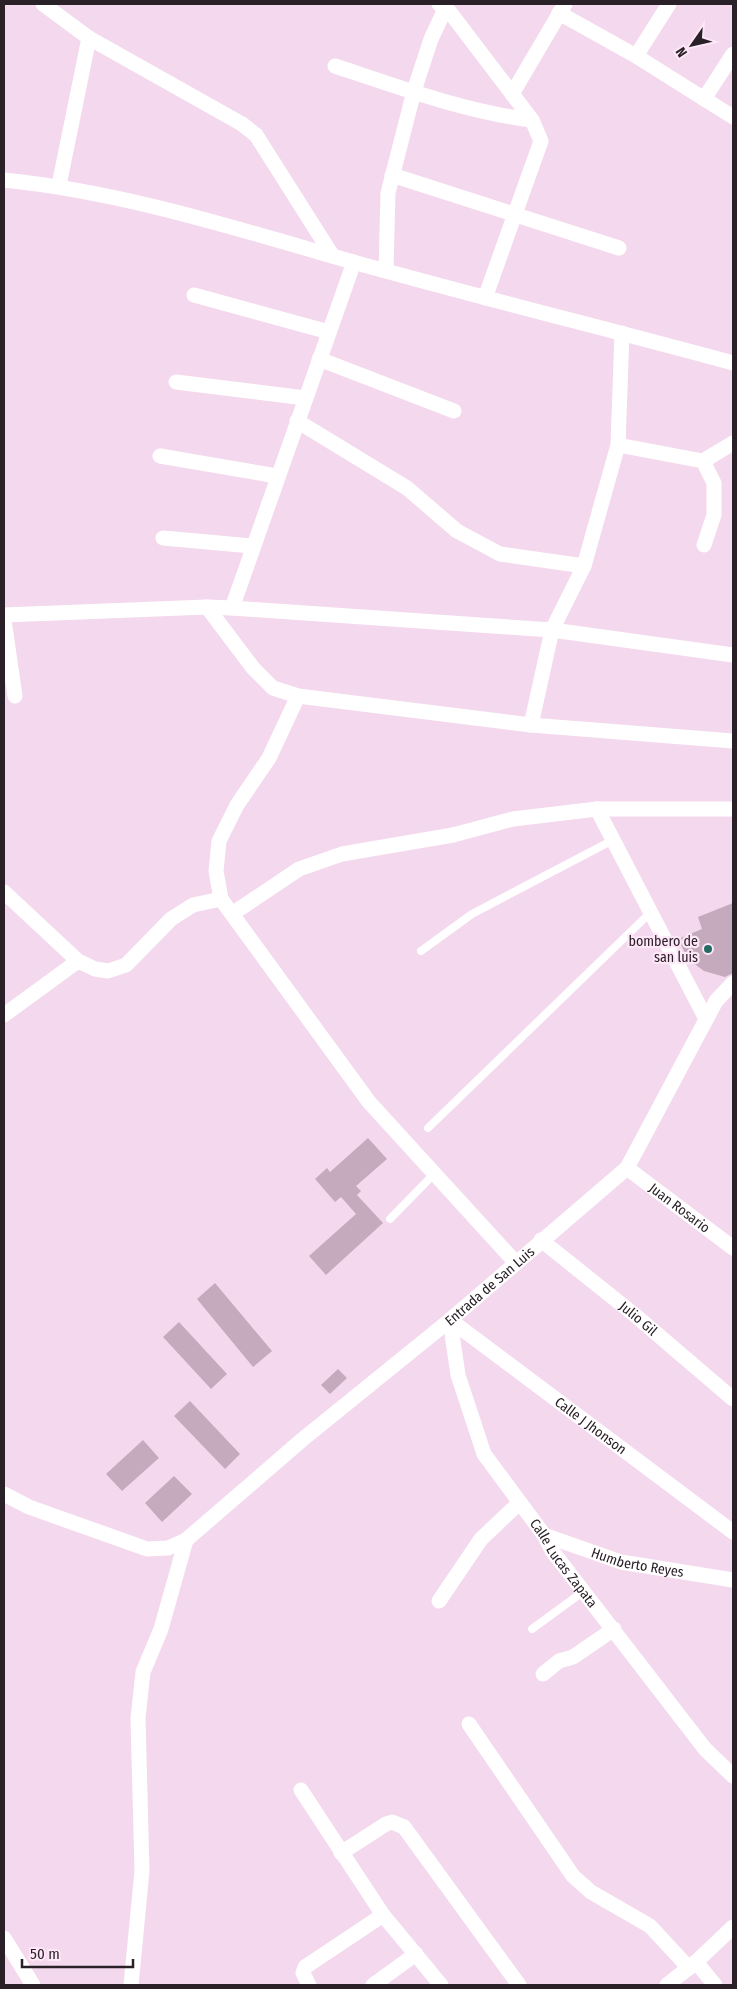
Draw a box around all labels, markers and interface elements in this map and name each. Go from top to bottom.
north arrow [667,20,717,70]
text: N [672,44,691,60]
place label: bombero de san luis [628,933,698,966]
marker: bombero de san luis [702,943,714,955]
street label: Juan Rosario [646,1179,714,1236]
street label: Entrada de San Luis [441,1243,538,1329]
street label: Julio Gil [616,1298,661,1339]
street label: Calle J Jhonson [552,1393,630,1458]
street label: Calle Lucas Zapata [526,1515,601,1611]
street label: Humberto Reyes [589,1544,685,1580]
scale bar [22,1936,134,1968]
text: 50 m [30,1945,60,1963]

